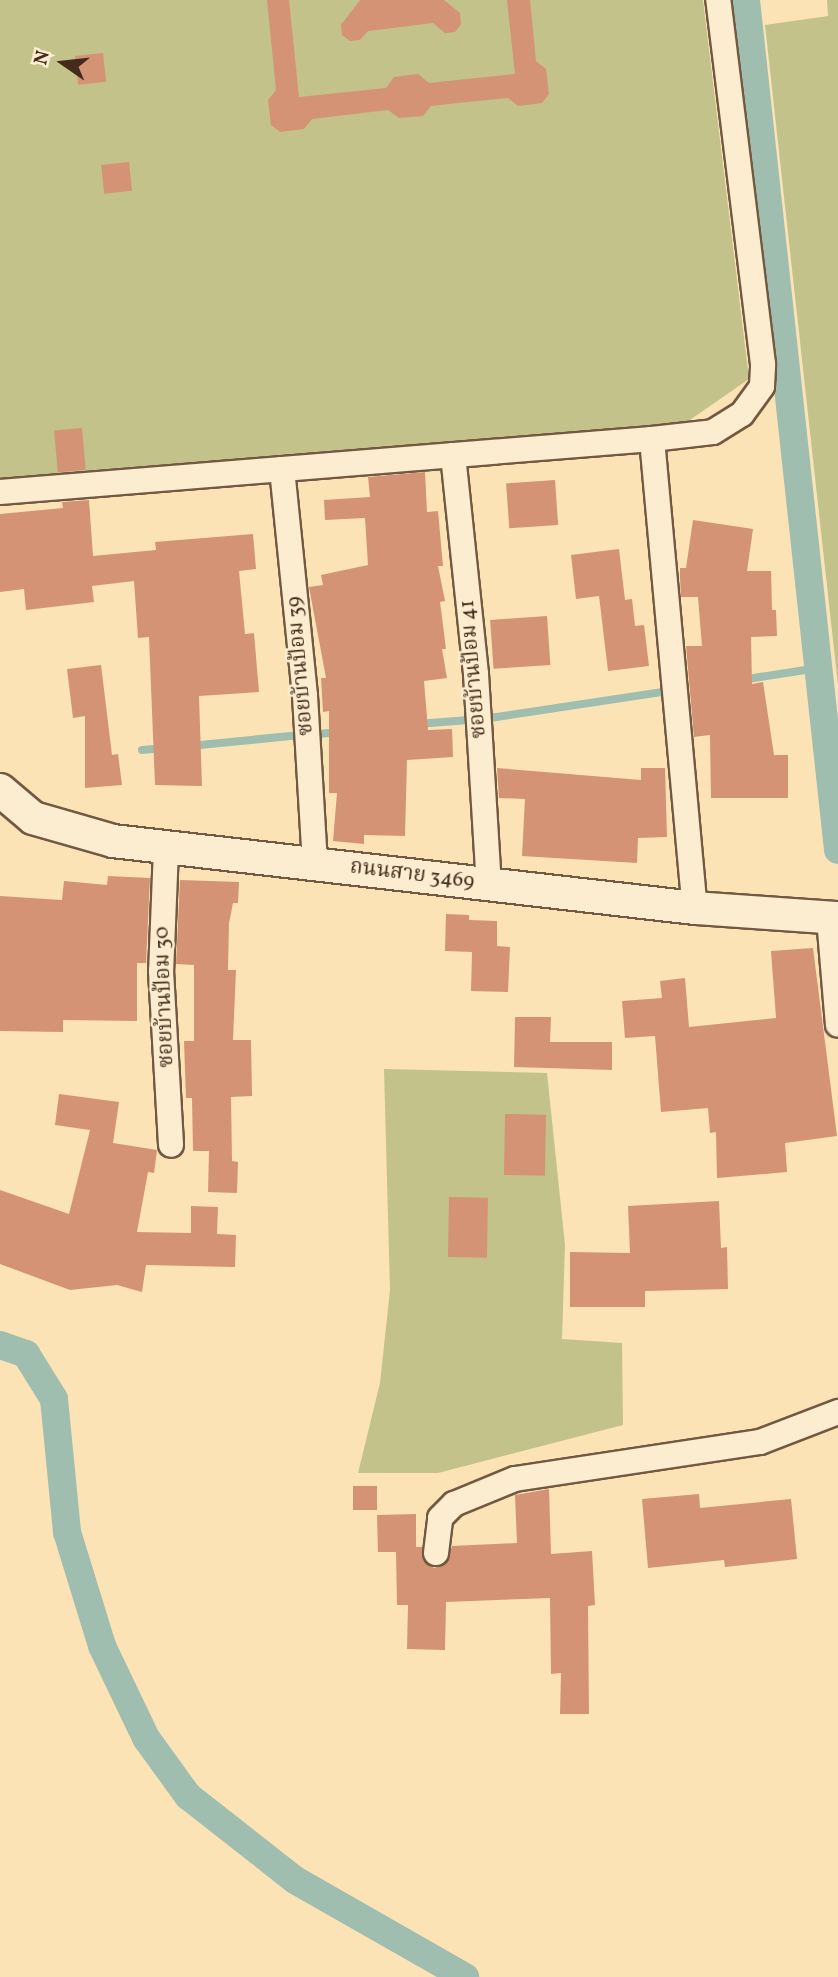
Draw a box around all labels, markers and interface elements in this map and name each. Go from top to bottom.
north arrow [28,28,98,98]
text: N [28,48,57,68]
street label: ซอยบ้านป้อม 39 [282,595,320,737]
street label: ซอยบ้านป้อม 41 [455,599,493,739]
street label: ถนนสาย 3469 [348,855,476,895]
street label: ซอยบ้านป้อม 30 [150,926,180,1068]

